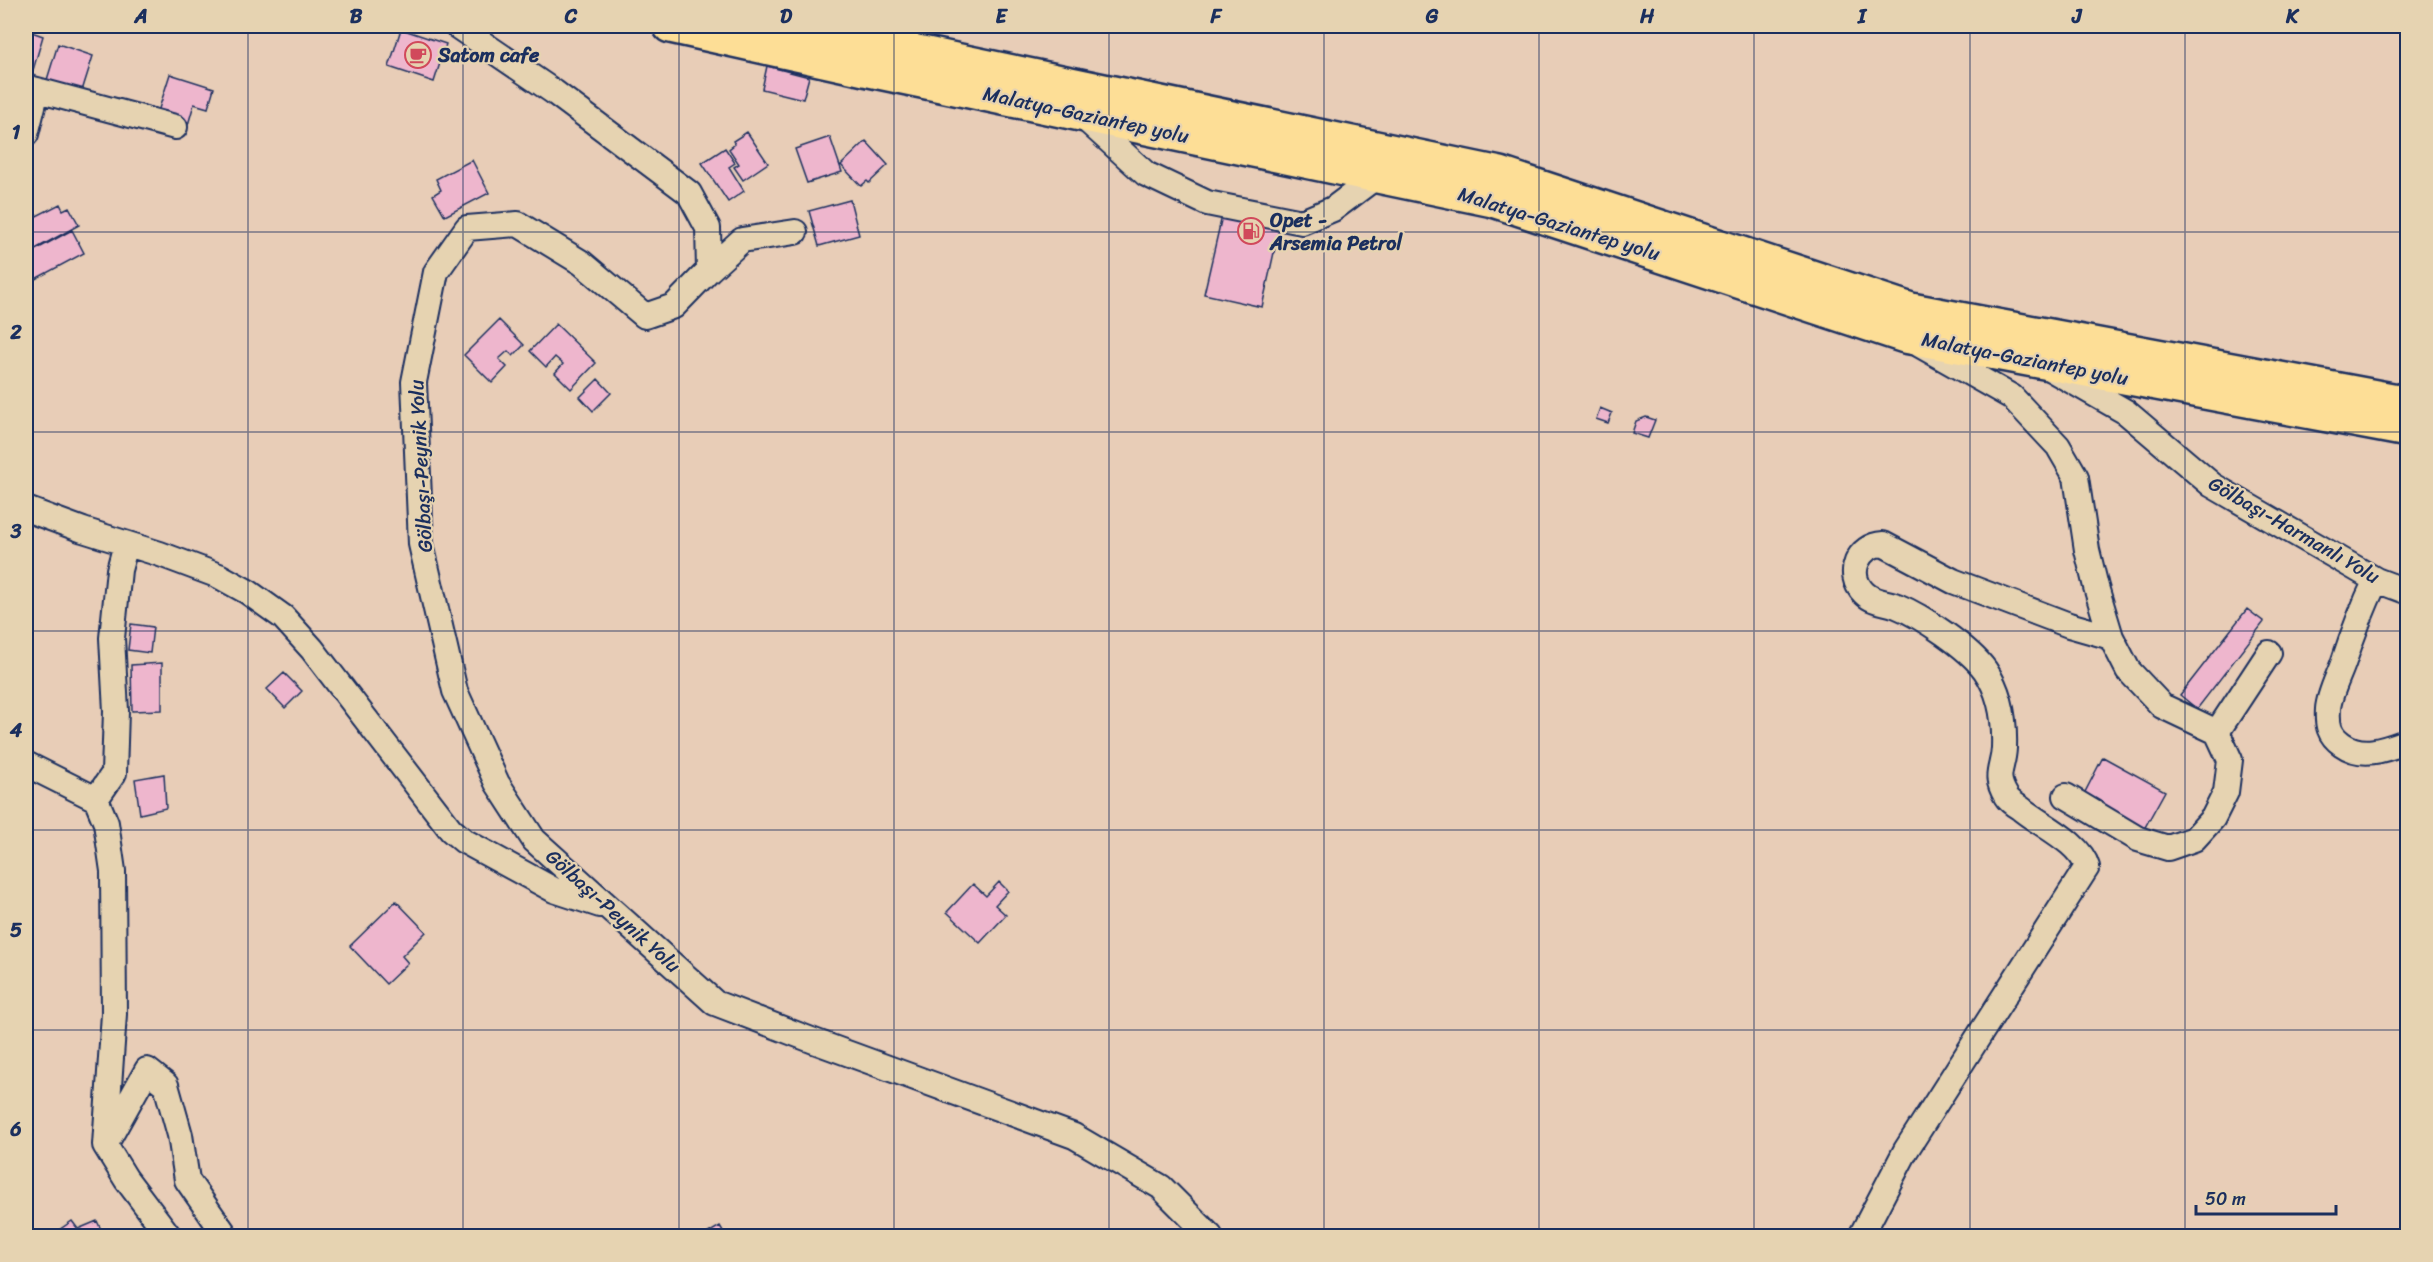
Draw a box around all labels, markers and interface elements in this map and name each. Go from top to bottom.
text: A [133,0,148,34]
text: B [350,0,363,34]
text: C [564,0,578,34]
text: D [780,0,793,34]
text: E [995,0,1008,34]
text: F [1210,0,1223,34]
text: G [1425,0,1439,34]
text: H [1639,0,1655,34]
text: I [1857,0,1868,34]
text: J [2071,0,2083,34]
text: K [2285,0,2300,34]
place label: Satom cafe [437,38,540,73]
cafe icon: Satom cafe [403,40,433,70]
street label: Malatya-Gaziantep yolu [980,76,1193,154]
text: 1 [12,115,21,150]
street label: Malatya-Gaziantep yolu [1454,177,1665,271]
place label: Opet - Arsemia Petrol [1269,203,1403,261]
fuel station icon: Opet - Arsemia Petrol [1236,216,1266,246]
text: 2 [9,315,22,350]
street label: Malatya-Gaziantep yolu [1919,322,2132,396]
street label: Gölbaşı-Peynik Yolu [399,378,443,553]
street label: Gölbaşı-Harmanlı Yolu [2201,466,2387,594]
text: 3 [10,514,22,549]
text: 4 [9,713,23,748]
street label: Gölbaşı-Peynik Yolu [537,840,689,982]
text: 5 [10,913,22,948]
text: 6 [9,1112,22,1147]
scale bar [2196,1178,2336,1216]
text: 50 m [2205,1183,2246,1215]

